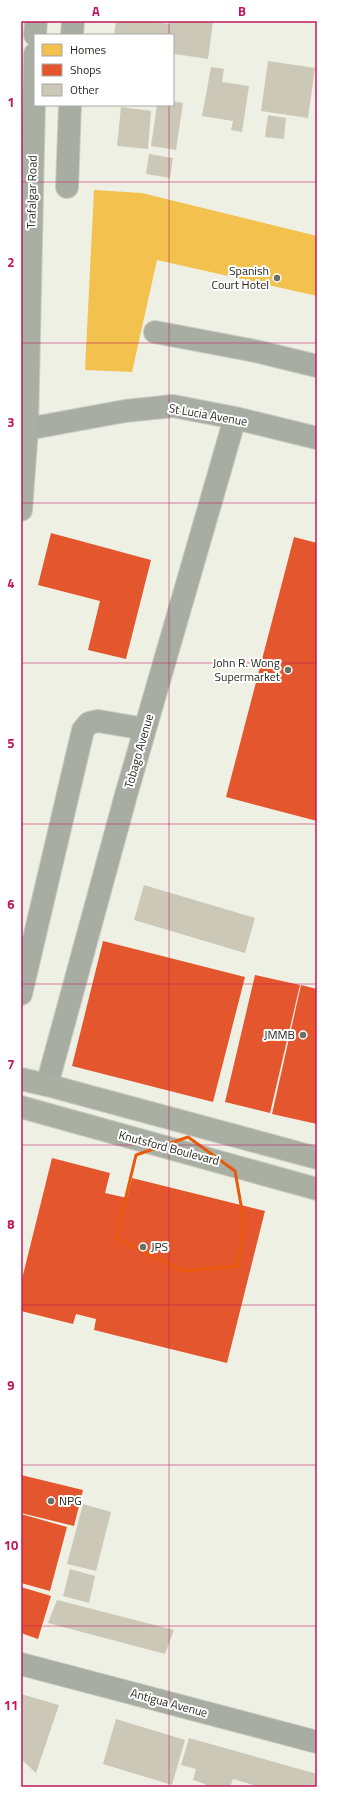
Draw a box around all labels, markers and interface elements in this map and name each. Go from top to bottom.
text: A [92,1,100,21]
text: B [238,1,246,21]
legend [34,34,174,106]
text: Homes [70,40,106,59]
text: Shops [70,60,102,79]
text: Other [70,80,99,99]
text: 1 [7,92,15,112]
street label: Trafalgar Road [21,155,42,229]
text: 2 [7,252,15,272]
place label: Spanish Court Hotel [212,261,269,294]
marker: Spanish Court Hotel [272,273,282,283]
street label: St Lucia Avenue [167,398,249,431]
text: 3 [7,412,15,432]
text: 4 [7,573,15,593]
place label: John R. Wong Supermarket [213,653,281,686]
marker: John R. Wong Supermarket [283,665,293,675]
street label: Tobago Avenue [119,711,158,790]
text: 5 [7,733,15,753]
text: 6 [7,894,15,914]
place label: JMMB [264,1025,295,1044]
marker: JMMB [298,1030,308,1040]
text: 7 [7,1054,15,1074]
street label: Knutsford Boulevard [117,1125,222,1170]
text: 8 [7,1214,15,1234]
place label: JPS [151,1237,168,1256]
marker: JPS [138,1242,148,1252]
text: 9 [7,1375,15,1395]
place label: NPG [59,1491,82,1510]
marker: NPG [46,1496,56,1506]
text: 10 [4,1535,18,1555]
street label: Antigua Avenue [128,1683,210,1722]
text: 11 [4,1695,18,1715]

